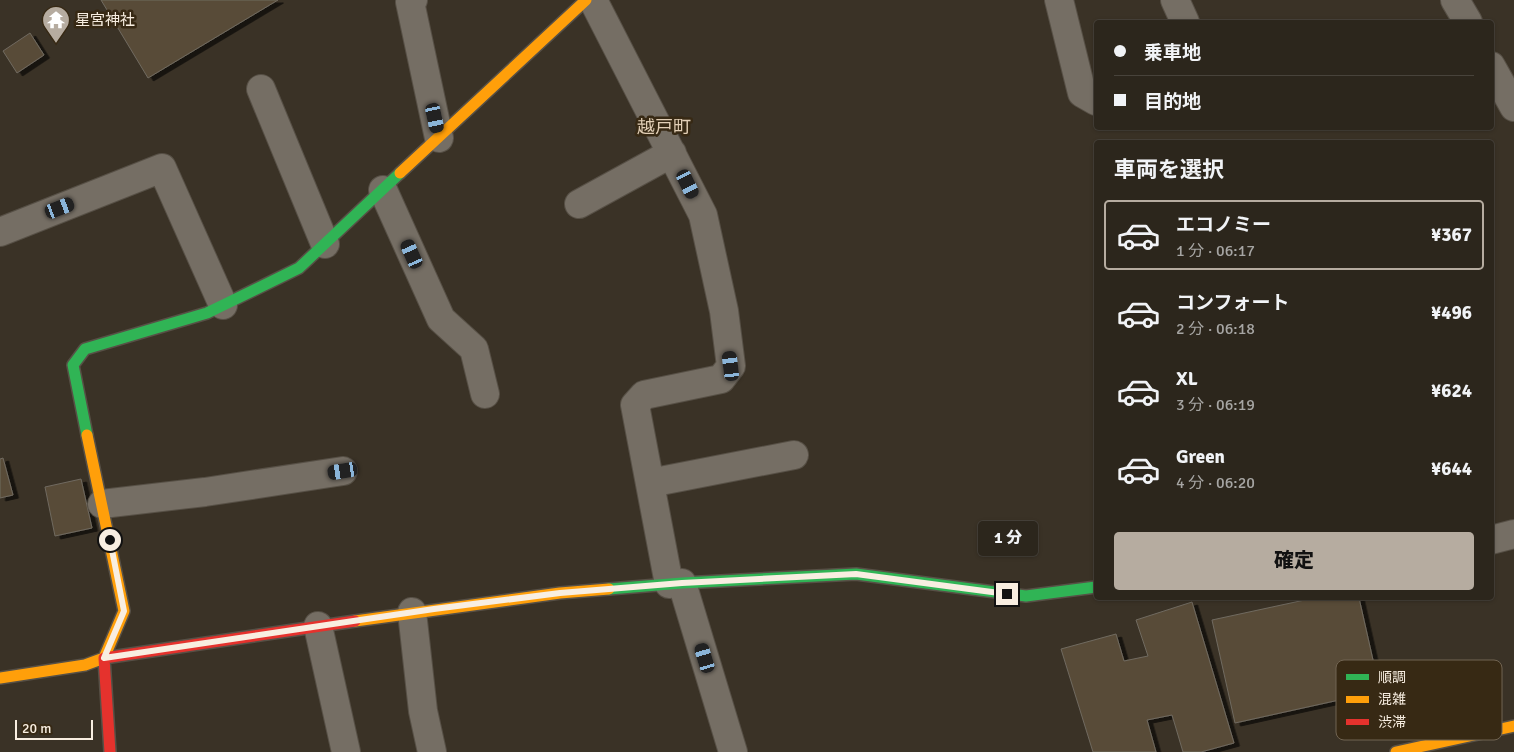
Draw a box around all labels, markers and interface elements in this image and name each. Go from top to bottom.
temple icon: 星宮神社 [41,5,71,44]
place label: 星宮神社 [75,11,135,29]
text: 乗車地 [1144,41,1201,65]
text: 目的地 [1144,90,1201,114]
car [424,102,445,134]
district label: 越戸町 [637,116,691,138]
text: 車両を選択 [1114,156,1224,183]
car [674,167,701,201]
car [43,196,76,220]
icon: car [1116,213,1161,258]
text: エコノミー [1176,213,1271,237]
text: ¥367 [1431,223,1472,247]
car [399,237,424,271]
text: 1 分 · 06:17 [1176,241,1255,261]
icon: car [1116,291,1161,336]
text: コンフォート [1176,291,1289,315]
text: ¥496 [1431,301,1472,325]
text: 2 分 · 06:18 [1176,319,1255,339]
car [721,350,740,382]
text: XL [1176,367,1198,391]
icon: car [1116,369,1161,414]
text: ¥624 [1431,379,1472,403]
text: 3 分 · 06:19 [1176,395,1255,415]
text: Green [1176,445,1225,469]
icon: car [1116,447,1161,492]
text: ¥644 [1431,457,1472,481]
car [327,461,358,481]
text: 4 分 · 06:20 [1176,473,1255,493]
callout: 1 分 [977,522,1037,556]
text: 1 分 [994,528,1022,548]
route start [99,529,121,551]
button: 確定 [1114,532,1474,590]
route end [996,583,1018,605]
car [693,641,716,675]
legend [1336,660,1502,740]
text: 順調 [1378,669,1406,686]
text: 混雑 [1378,691,1406,708]
text: 渋滞 [1378,714,1406,731]
scale bar [15,717,92,740]
text: 20 m [22,720,51,737]

